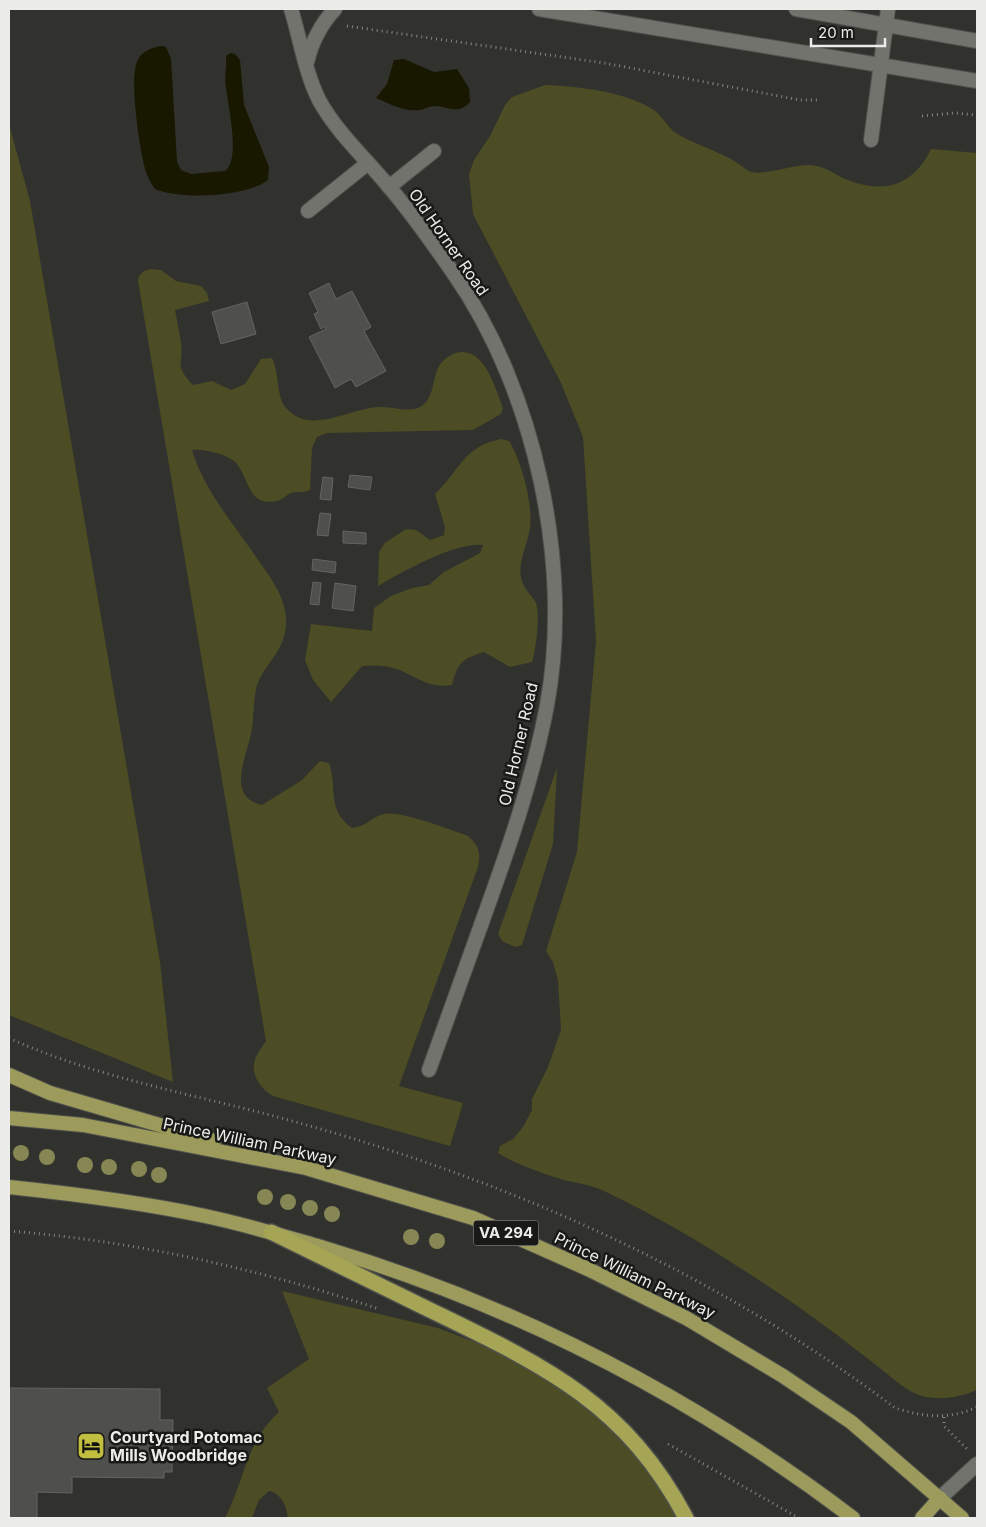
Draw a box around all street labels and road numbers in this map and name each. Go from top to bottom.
street label: Old Horner Road [405,185,493,299]
street label: Old Horner Road [494,680,542,808]
street label: Prince William Parkway [162,1113,338,1169]
road number: VA 294 [474,1220,538,1246]
street label: Prince William Parkway [551,1227,719,1323]

